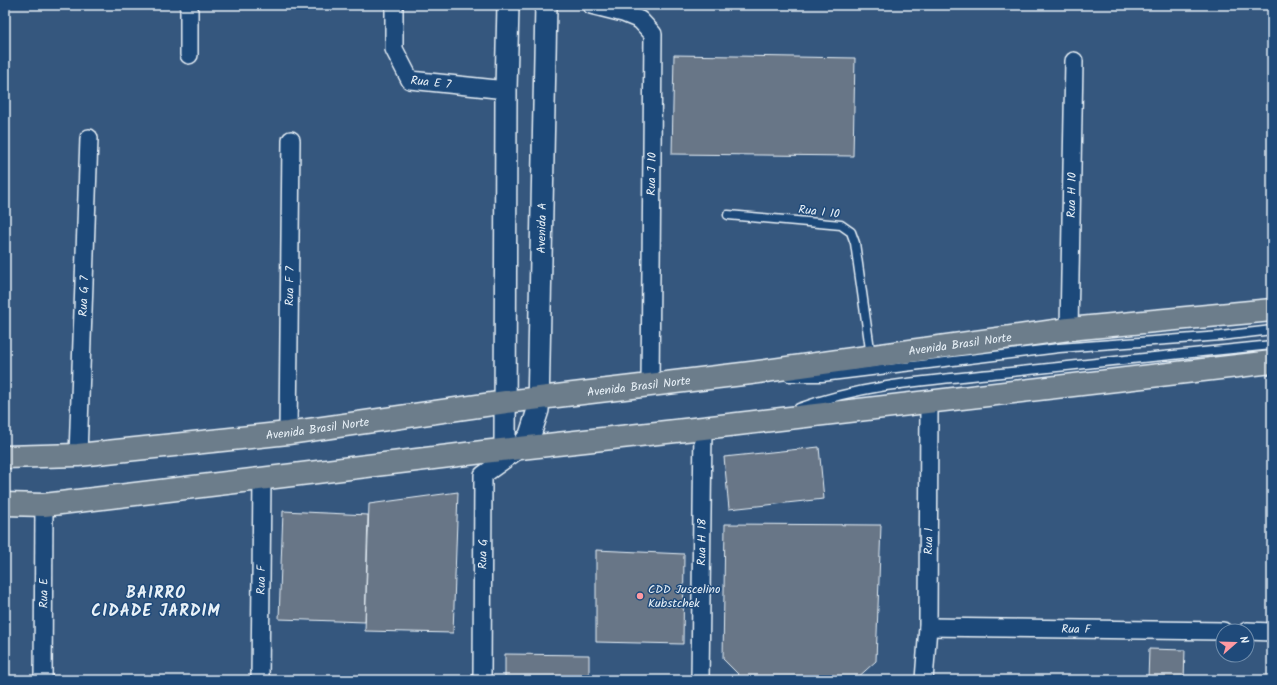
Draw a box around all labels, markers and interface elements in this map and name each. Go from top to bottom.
street label: Rua E 7 [410,71,453,94]
street label: Rua J 10 [642,152,662,196]
street label: Rua H 10 [1062,172,1081,218]
street label: Rua I 10 [797,200,841,224]
street label: Avenida A [532,203,552,254]
street label: Rua F 7 [280,266,299,306]
street label: Rua G 7 [73,275,94,317]
street label: Avenida Brasil Norte [907,327,1013,361]
street label: Avenida Brasil Norte [586,371,692,402]
street label: Avenida Brasil Norte [265,412,371,445]
street label: Rua H 18 [692,518,711,566]
street label: Rua 1 [919,527,938,555]
street label: Rua G [473,539,492,569]
street label: Rua F [251,563,271,595]
street label: Rua E [34,577,53,608]
place label: CDD Juscelino Kubstchek [648,580,720,613]
district label: BAIRRO CIDADE JARDIM [91,581,221,624]
marker: CDD Juscelino Kubstchek [635,591,645,601]
street label: Rua F [1061,619,1093,639]
north arrow [1215,623,1255,663]
text: N [1234,634,1253,646]

